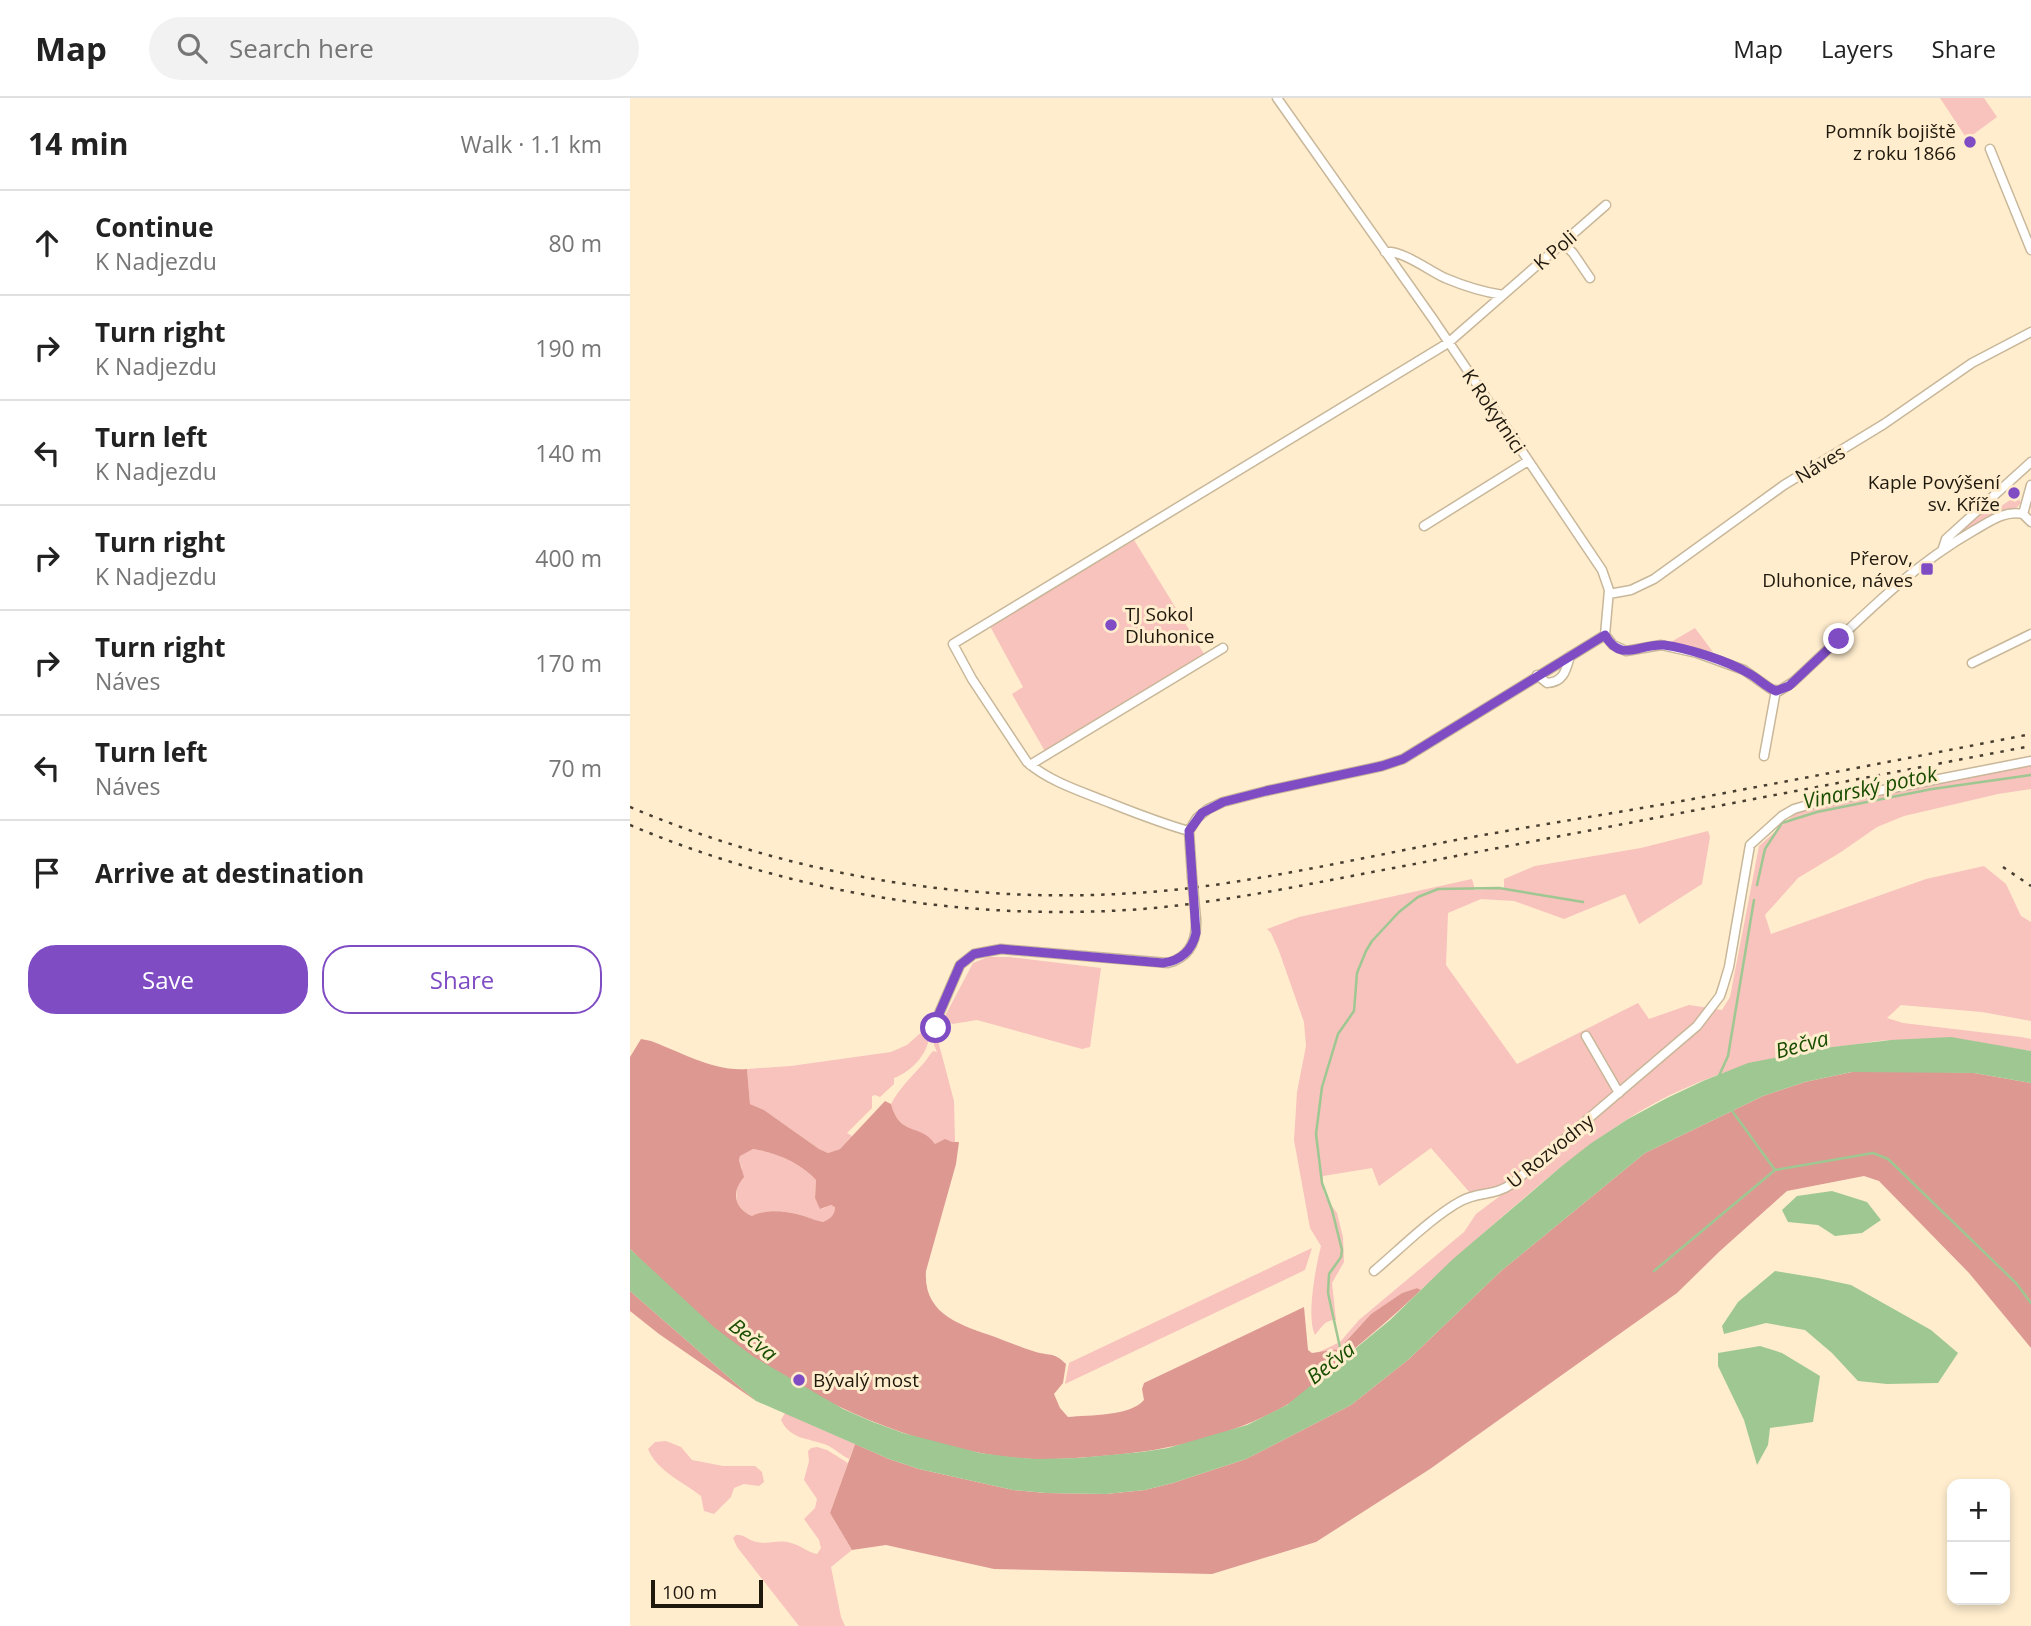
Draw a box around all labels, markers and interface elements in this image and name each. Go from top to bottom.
search box [149,17,639,80]
text: Map [35,26,107,71]
icon: search [173,29,211,67]
text: Search here [229,30,374,66]
text: Map [1733,32,1783,65]
text: Layers [1821,32,1894,65]
text: Share [1932,32,1996,65]
place label: Pomník bojiště z roku 1866 [1825,118,1956,166]
text: 14 min [28,123,128,164]
text: Walk · 1.1 km [460,128,602,160]
marker: Pomník bojiště z roku 1866 [1962,134,1978,150]
text: Continue [95,209,214,245]
icon: ahead [28,224,66,262]
street label: K Poli [1528,224,1582,276]
text: 80 m [548,227,602,259]
text: K Nadjezdu [95,245,217,277]
text: Turn right [95,314,226,350]
icon: right [28,329,66,367]
text: 190 m [535,332,602,364]
text: K Nadjezdu [95,350,217,382]
street label: K Rokytnici [1456,364,1532,458]
text: Turn left [95,419,207,455]
icon: left [28,434,66,472]
text: 140 m [535,437,602,469]
street label: Náves [1790,439,1850,489]
text: K Nadjezdu [95,455,217,487]
place label: Kaple Povýšení sv. Kříže [1868,469,2001,517]
marker: Kaple Povýšení sv. Kříže [2006,485,2022,501]
text: Turn right [95,524,226,560]
icon: right [28,539,66,577]
text: 400 m [535,542,602,574]
place label: Přerov, Dluhonice, náves [1762,545,1913,593]
text: K Nadjezdu [95,560,217,592]
marker: Přerov, Dluhonice, náves [1919,561,1935,577]
place label: TJ Sokol Dluhonice [1125,601,1215,649]
marker: TJ Sokol Dluhonice [1103,617,1119,633]
route end [1823,623,1854,654]
text: Turn right [95,629,226,665]
icon: right [28,644,66,682]
text: 170 m [535,647,602,679]
text: Náves [95,665,160,697]
text: Turn left [95,734,207,770]
icon: left [28,749,66,787]
text: 70 m [548,752,602,784]
water label: Vinarský potok [1800,759,1940,815]
text: Náves [95,770,160,802]
icon: arrive [28,854,66,892]
text: Arrive at destination [95,855,364,891]
button: Save [28,945,308,1014]
button: Share [322,945,602,1014]
route start [920,1012,951,1043]
water label: Bečva [1772,1023,1832,1065]
street label: U Rozvodny [1501,1108,1599,1194]
water label: Bečva [724,1311,784,1367]
water label: Bečva [1300,1334,1360,1390]
place label: Bývalý most [813,1367,919,1393]
marker: Bývalý most [791,1372,807,1388]
map controls [1947,1479,2010,1605]
button: + [1947,1479,2010,1542]
button: − [1947,1542,2010,1605]
scale bar [651,1577,763,1609]
text: 100 m [662,1579,717,1605]

